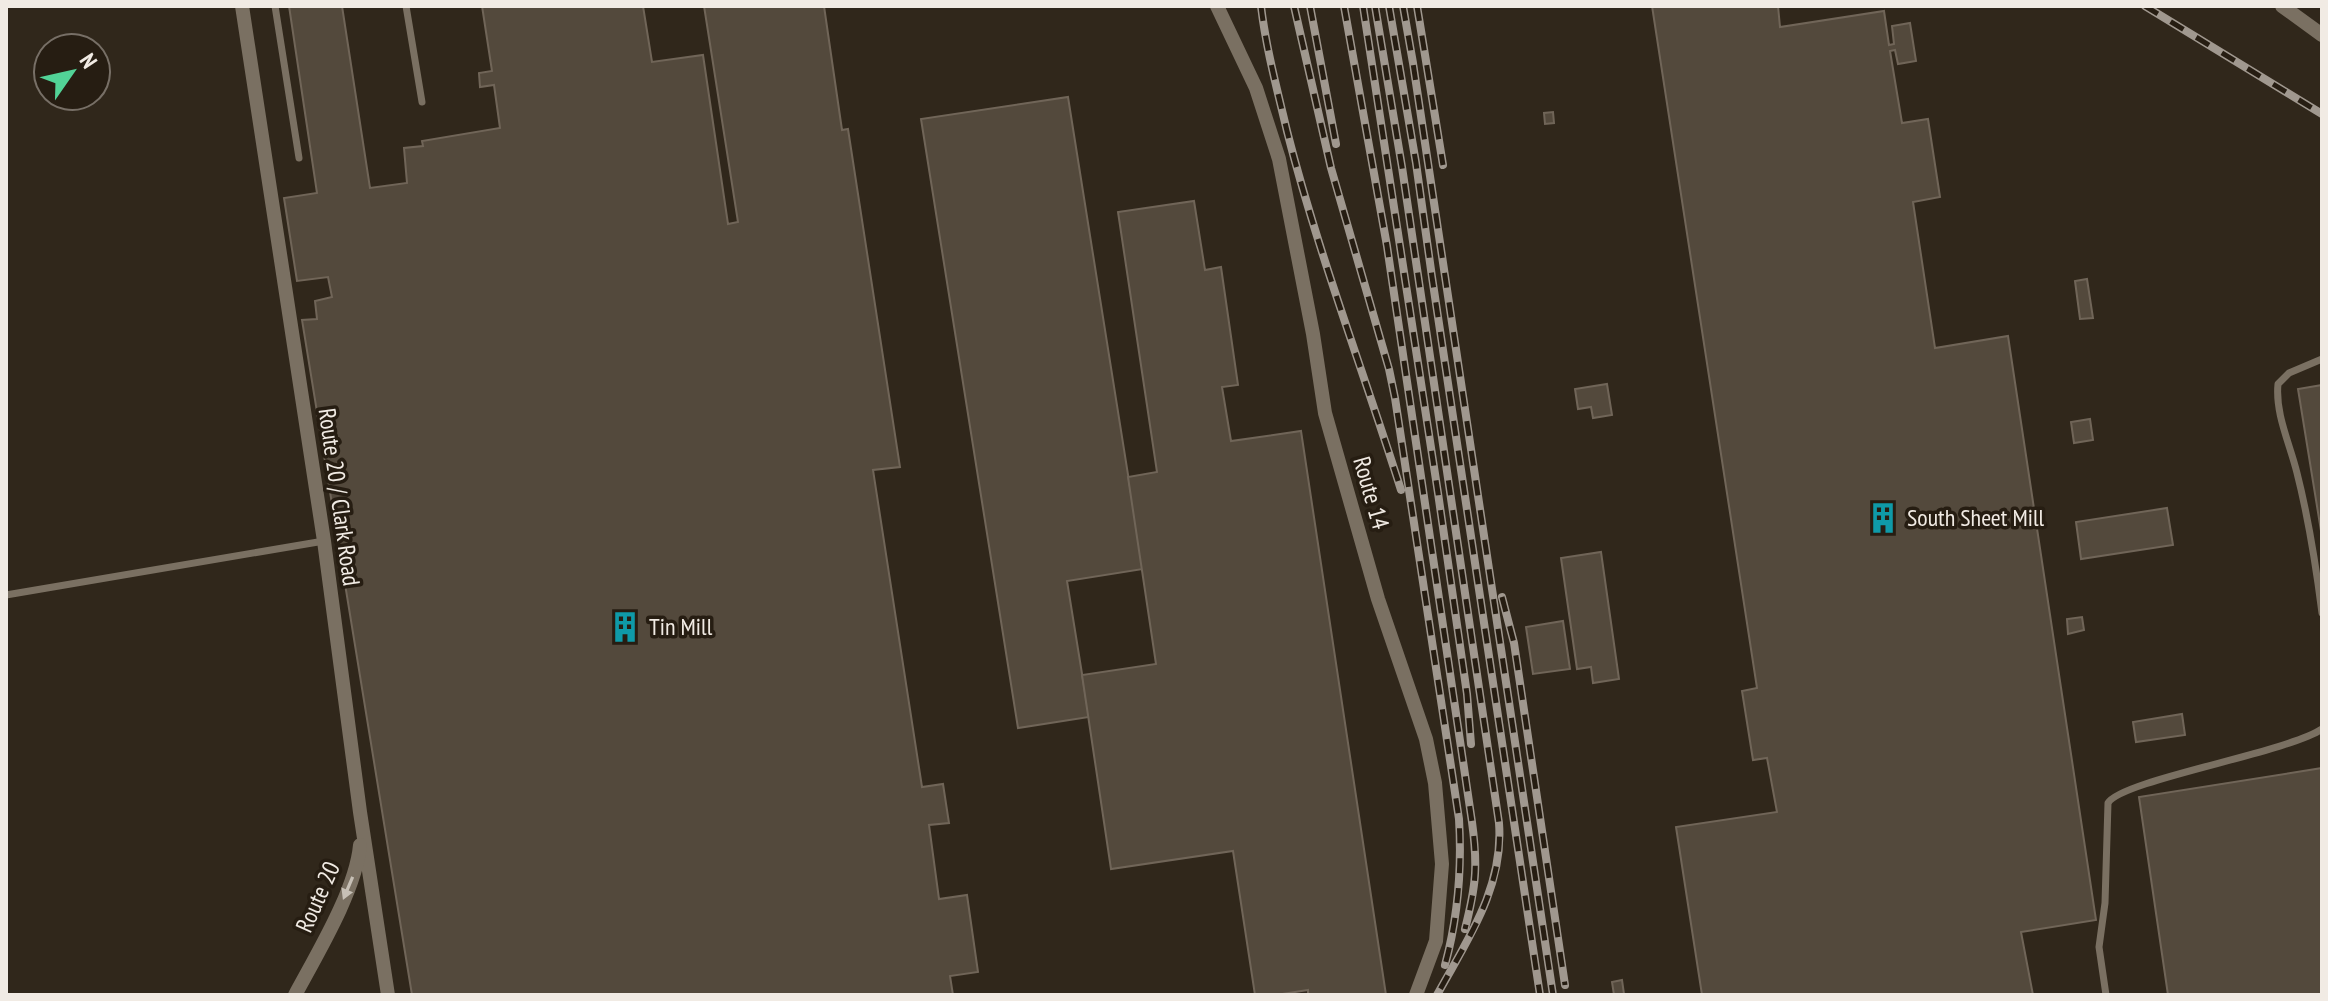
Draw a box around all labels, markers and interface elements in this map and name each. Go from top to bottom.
north arrow [32,32,112,112]
text: N [74,48,104,74]
street label: Route 20 / Clark Road [312,406,367,588]
street label: Route 14 [1346,453,1397,533]
building icon: South Sheet Mill [1866,501,1900,535]
place label: South Sheet Mill [1907,502,2045,533]
building icon: Tin Mill [608,610,642,644]
place label: Tin Mill [649,611,713,642]
street label: Route 20 [288,857,347,937]
one-way arrow [341,876,354,900]

